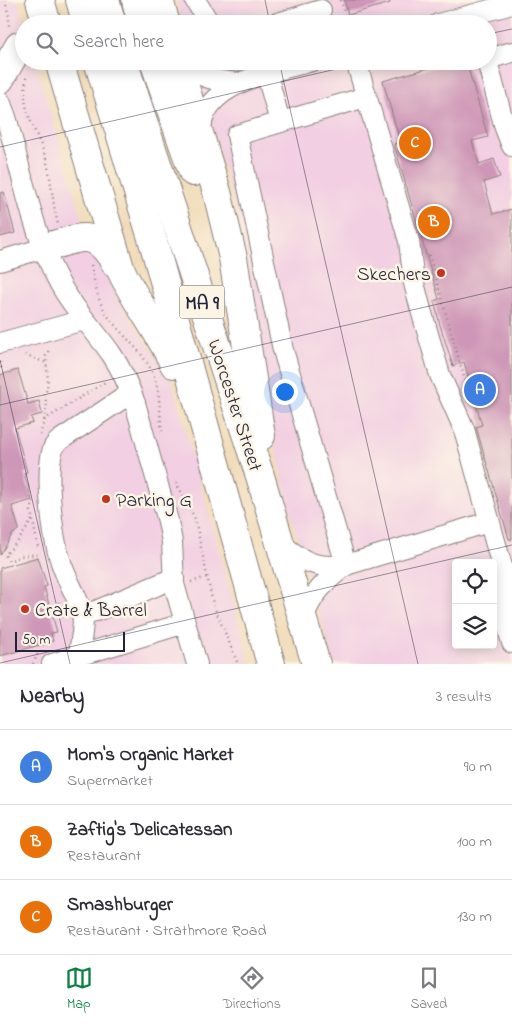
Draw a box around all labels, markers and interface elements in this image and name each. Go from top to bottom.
search box [15,15,497,70]
icon: search [33,29,61,57]
text: Search here [73,29,164,56]
pin: C [399,124,431,162]
pin: B [418,203,450,241]
place label: Skechers [357,261,431,290]
marker: Skechers [435,267,447,279]
road number: MA 9 [180,286,224,318]
street label: Worcester Street [199,336,269,476]
pin: A [464,371,496,409]
your location [272,379,298,405]
place label: Parking G [116,487,192,517]
marker: Parking G [100,493,112,505]
map controls [452,559,497,649]
button: locate [452,559,497,604]
place label: Crate & Barrel [35,597,147,626]
marker: Crate & Barrel [19,603,31,615]
button: layers [452,604,497,649]
scale bar [15,629,125,652]
text: 50 m [22,630,50,651]
text: Nearby [20,682,84,712]
text: 3 results [436,685,492,709]
text: Mom's Organic Market [67,742,234,769]
text: A [31,755,41,779]
text: 90 m [464,755,492,779]
text: Supermarket [67,769,153,793]
text: Zaftig's Delicatessan [67,817,233,844]
text: B [31,830,41,854]
text: 100 m [457,830,492,854]
text: Restaurant [67,844,141,868]
text: Smashburger [67,892,173,919]
text: C [32,905,40,929]
text: 130 m [457,905,492,929]
text: Restaurant · Strathmore Road [67,919,266,943]
tab: Map [65,964,93,1015]
tab: Directions [223,964,281,1015]
tab: Saved [411,964,447,1015]

